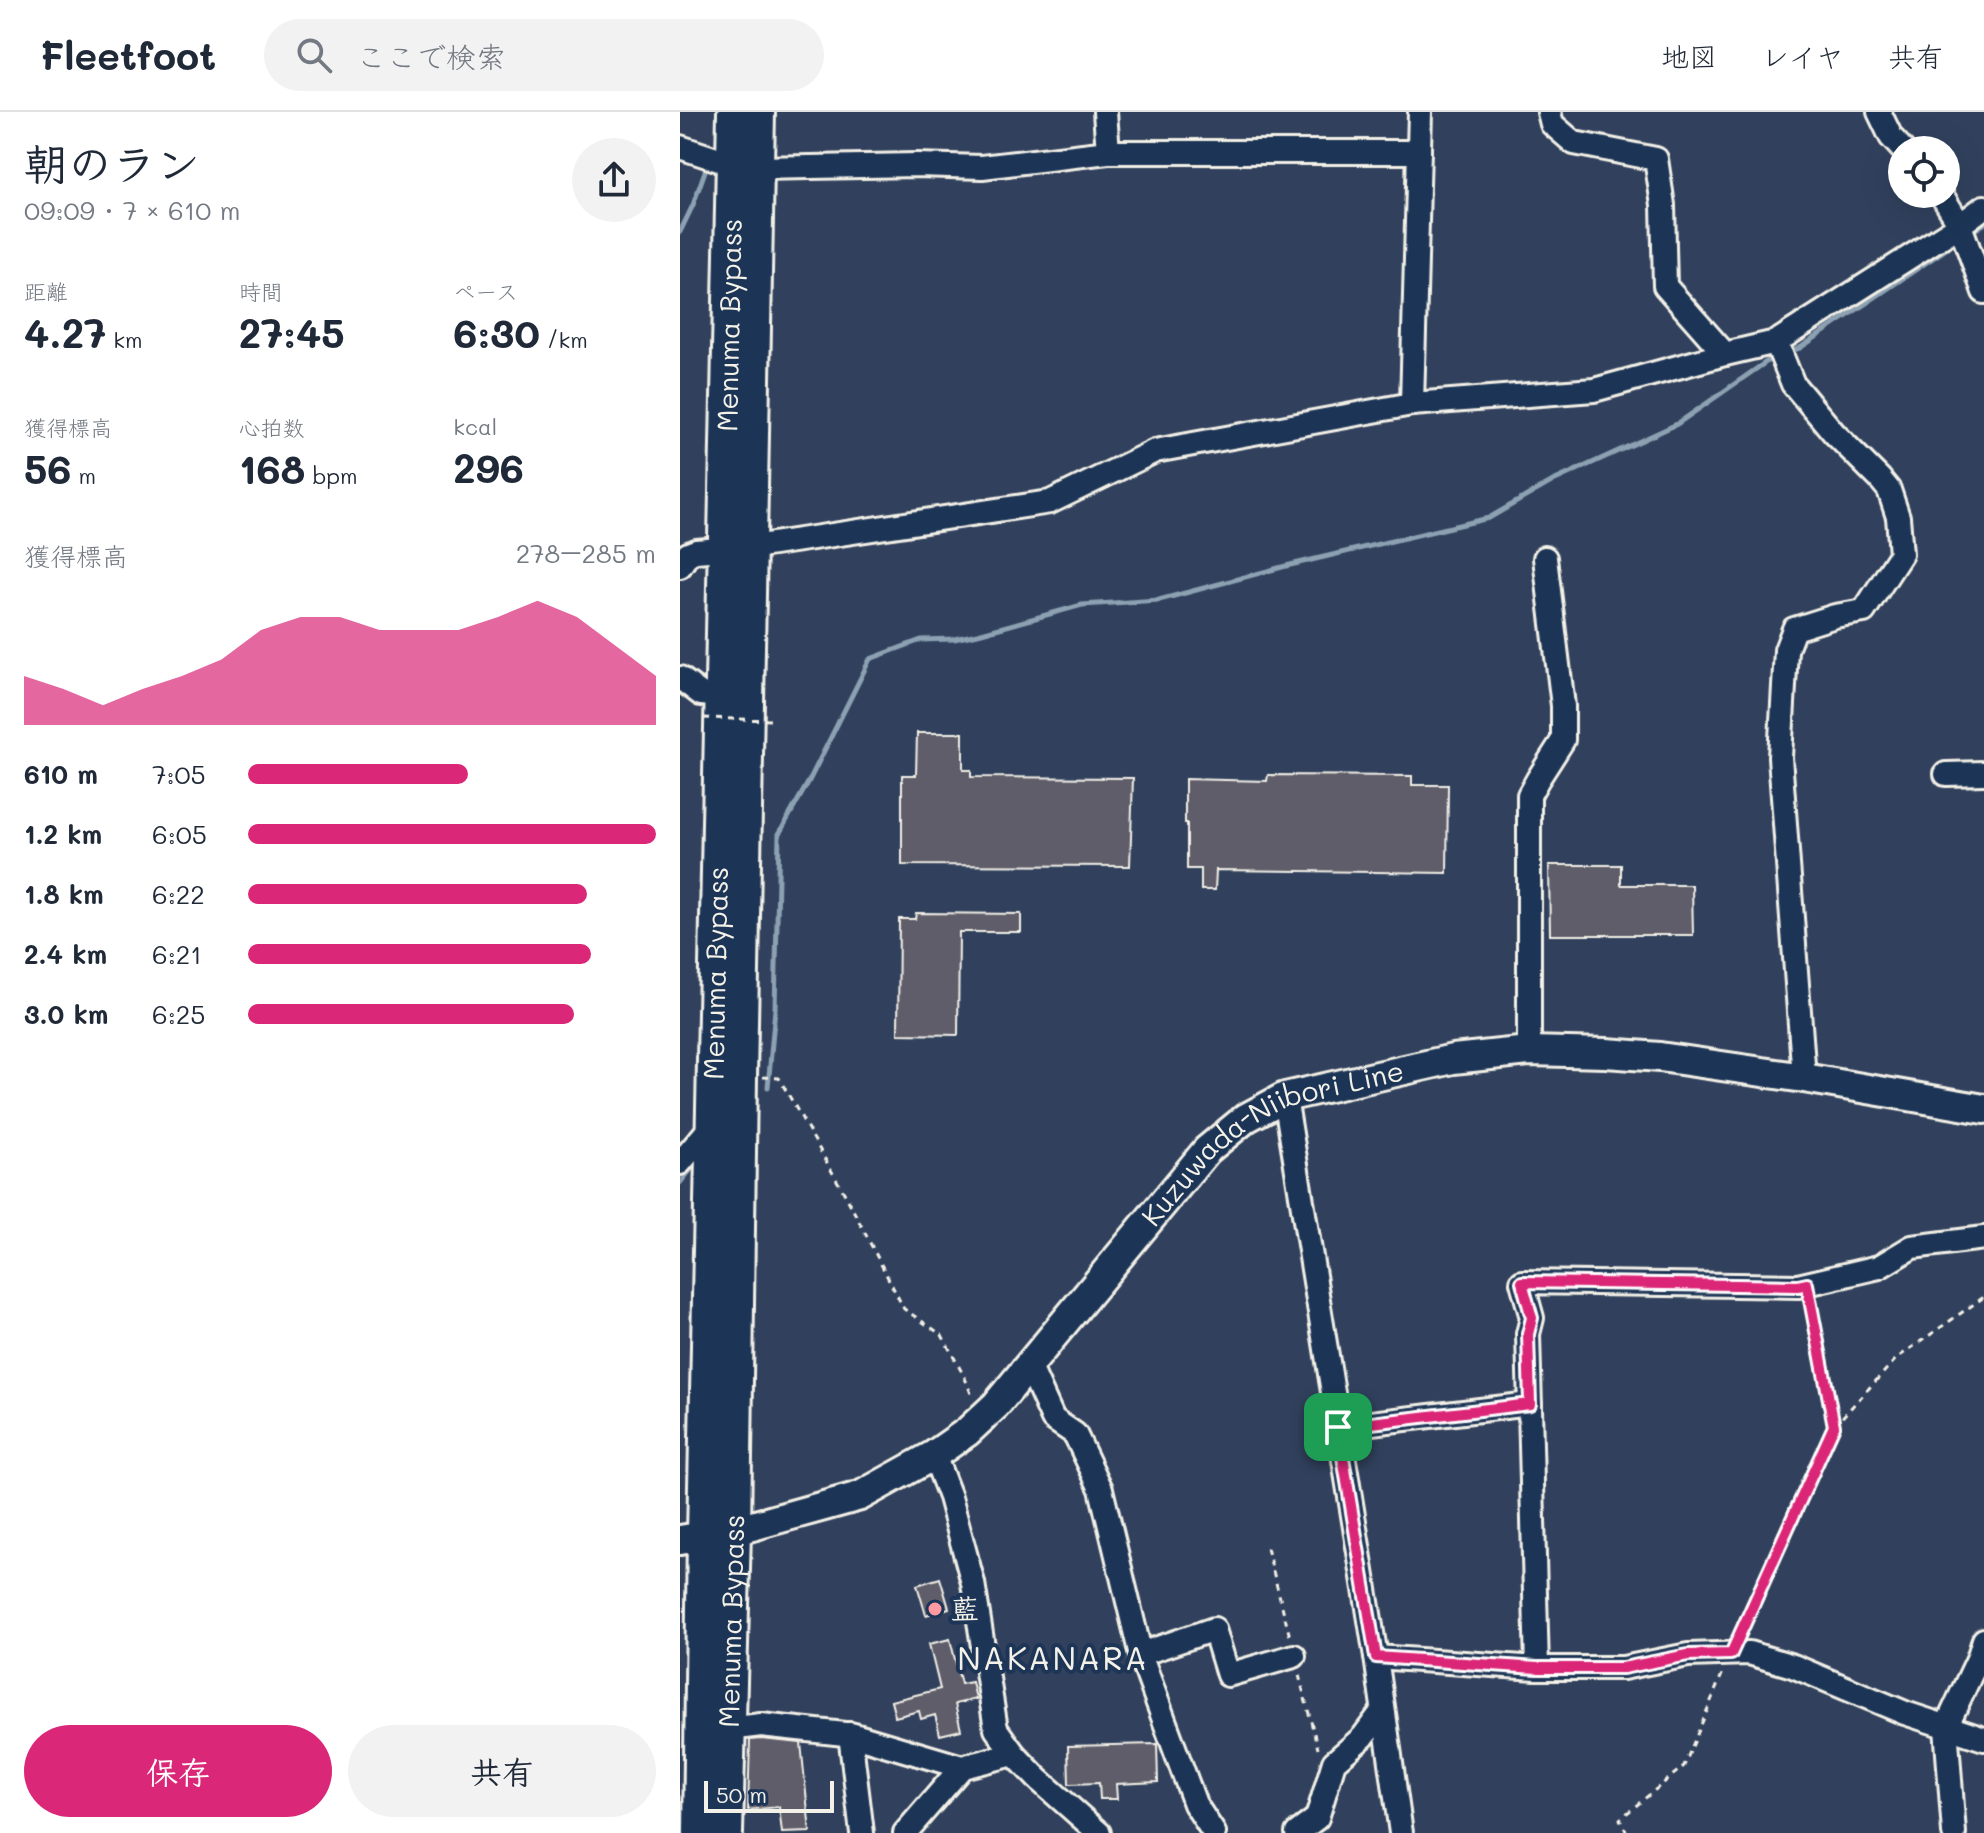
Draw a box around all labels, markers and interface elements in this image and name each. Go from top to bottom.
search box [264,19,824,91]
text: Fleetfoot [40,30,216,80]
icon: search [292,33,336,77]
text: ここで検索 [356,36,506,76]
text: 地図 [1661,38,1717,74]
text: レイヤ [1761,38,1844,74]
text: 共有 [1888,38,1944,74]
text: 朝のラン [24,134,200,191]
map controls [1888,136,1960,208]
button: locate [1888,136,1960,208]
button: share [572,138,656,222]
text: 09:09 · 7 × 610 m [24,193,240,227]
street label: Menuma Bypass [708,218,749,432]
text: 距離 [24,277,68,306]
text: 時間 [239,277,283,306]
text: ペース [453,277,518,306]
text: 4.27 [24,306,106,358]
text: 27:45 [239,306,345,358]
text: 6:30 [453,306,540,358]
text: km [106,325,143,354]
text: /km [540,325,588,354]
text: kcal [453,412,497,441]
text: 獲得標高 [24,413,112,442]
text: 心拍数 [239,413,305,442]
text: 296 [453,441,524,493]
text: 56 [24,442,72,494]
text: 168 [239,442,305,494]
text: m [72,461,96,490]
text: bpm [305,461,358,490]
text: 278–285 m [516,536,656,570]
text: 獲得標高 [24,539,128,573]
text: 610 m [24,757,98,791]
text: 7:05 [152,757,206,791]
text: 1.2 km [24,817,102,851]
text: 6:05 [152,817,207,851]
street label: Menuma Bypass [695,866,735,1080]
text: 1.8 km [24,877,104,911]
text: 6:22 [152,877,205,911]
text: 2.4 km [24,937,107,971]
text: 6:21 [152,937,202,971]
text: 3.0 km [24,997,108,1031]
text: 6:25 [152,997,205,1031]
street label: Kuzuwada-Niibori Line [1133,1052,1407,1233]
pin [1304,1393,1372,1461]
icon: arrive [1316,1405,1360,1449]
street label: Menuma Bypass [710,1514,751,1728]
place label: 藍 [951,1590,979,1626]
marker: 藍 [926,1600,944,1618]
district label: NAKANARA [957,1636,1149,1678]
button: 保存 [24,1725,332,1817]
button: 共有 [348,1725,656,1817]
scale bar [704,1777,834,1813]
text: 50 m [716,1780,767,1809]

